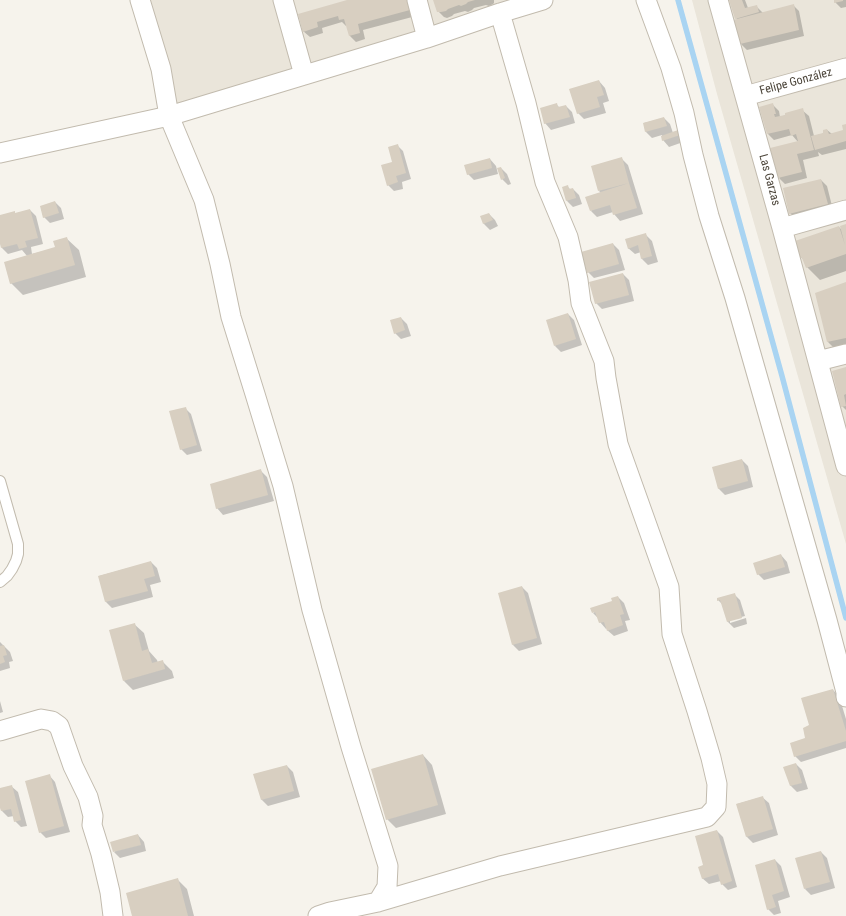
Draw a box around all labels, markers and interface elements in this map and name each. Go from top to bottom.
street label: Felipe González [758,65,834,99]
street label: Las Garzas [755,153,783,207]

